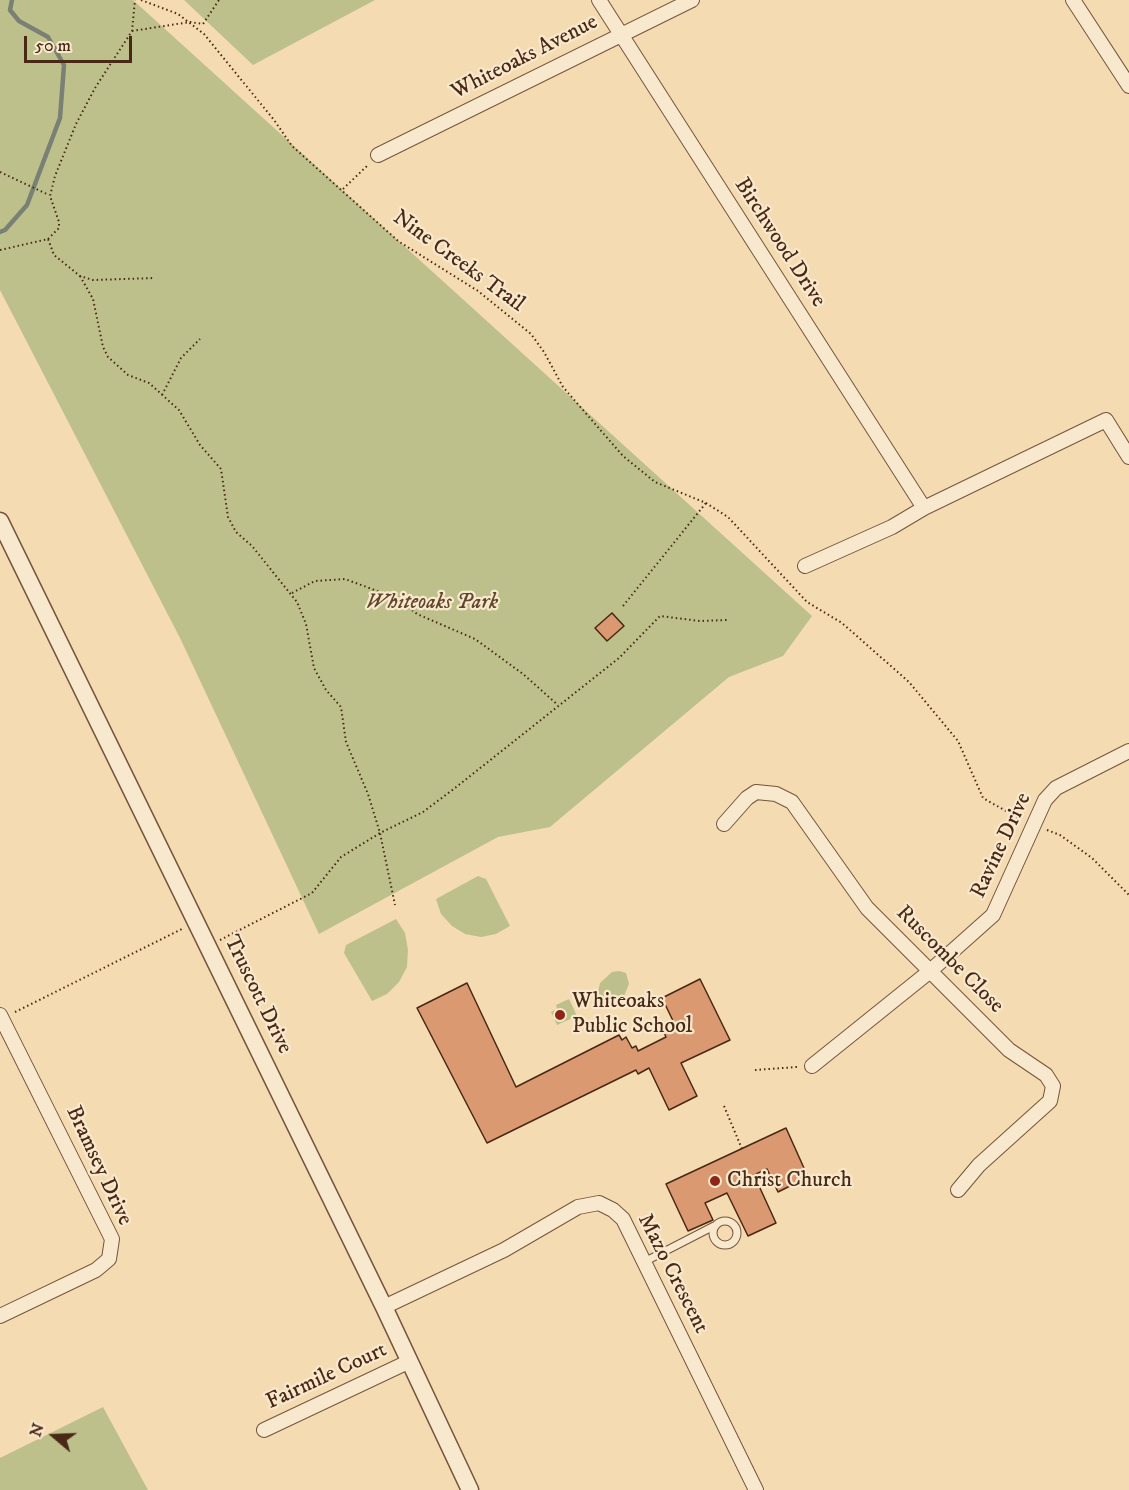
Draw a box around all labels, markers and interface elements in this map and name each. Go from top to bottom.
street label: Whiteoaks Avenue [448,10,602,106]
scale bar [27,24,135,62]
text: 50 m [35,35,71,57]
street label: Birchwood Drive [727,174,831,312]
street label: Nine Creeks Trail [387,205,529,319]
park label: Whiteoaks Park [366,590,498,616]
street label: Ravine Drive [966,789,1038,903]
street label: Ruscombe Close [890,901,1008,1019]
street label: Truscott Drive [217,931,297,1059]
place label: Whiteoaks Public School [572,989,692,1040]
marker: Whiteoaks Public School [553,1008,567,1022]
street label: Bramsey Drive [59,1102,137,1230]
place label: Christ Church [727,1168,852,1194]
marker: Christ Church [708,1174,722,1188]
street label: Mazo Crescent [631,1210,713,1338]
street label: Fairmile Court [263,1338,391,1416]
north arrow [24,1406,84,1466]
text: N [25,1421,49,1440]

